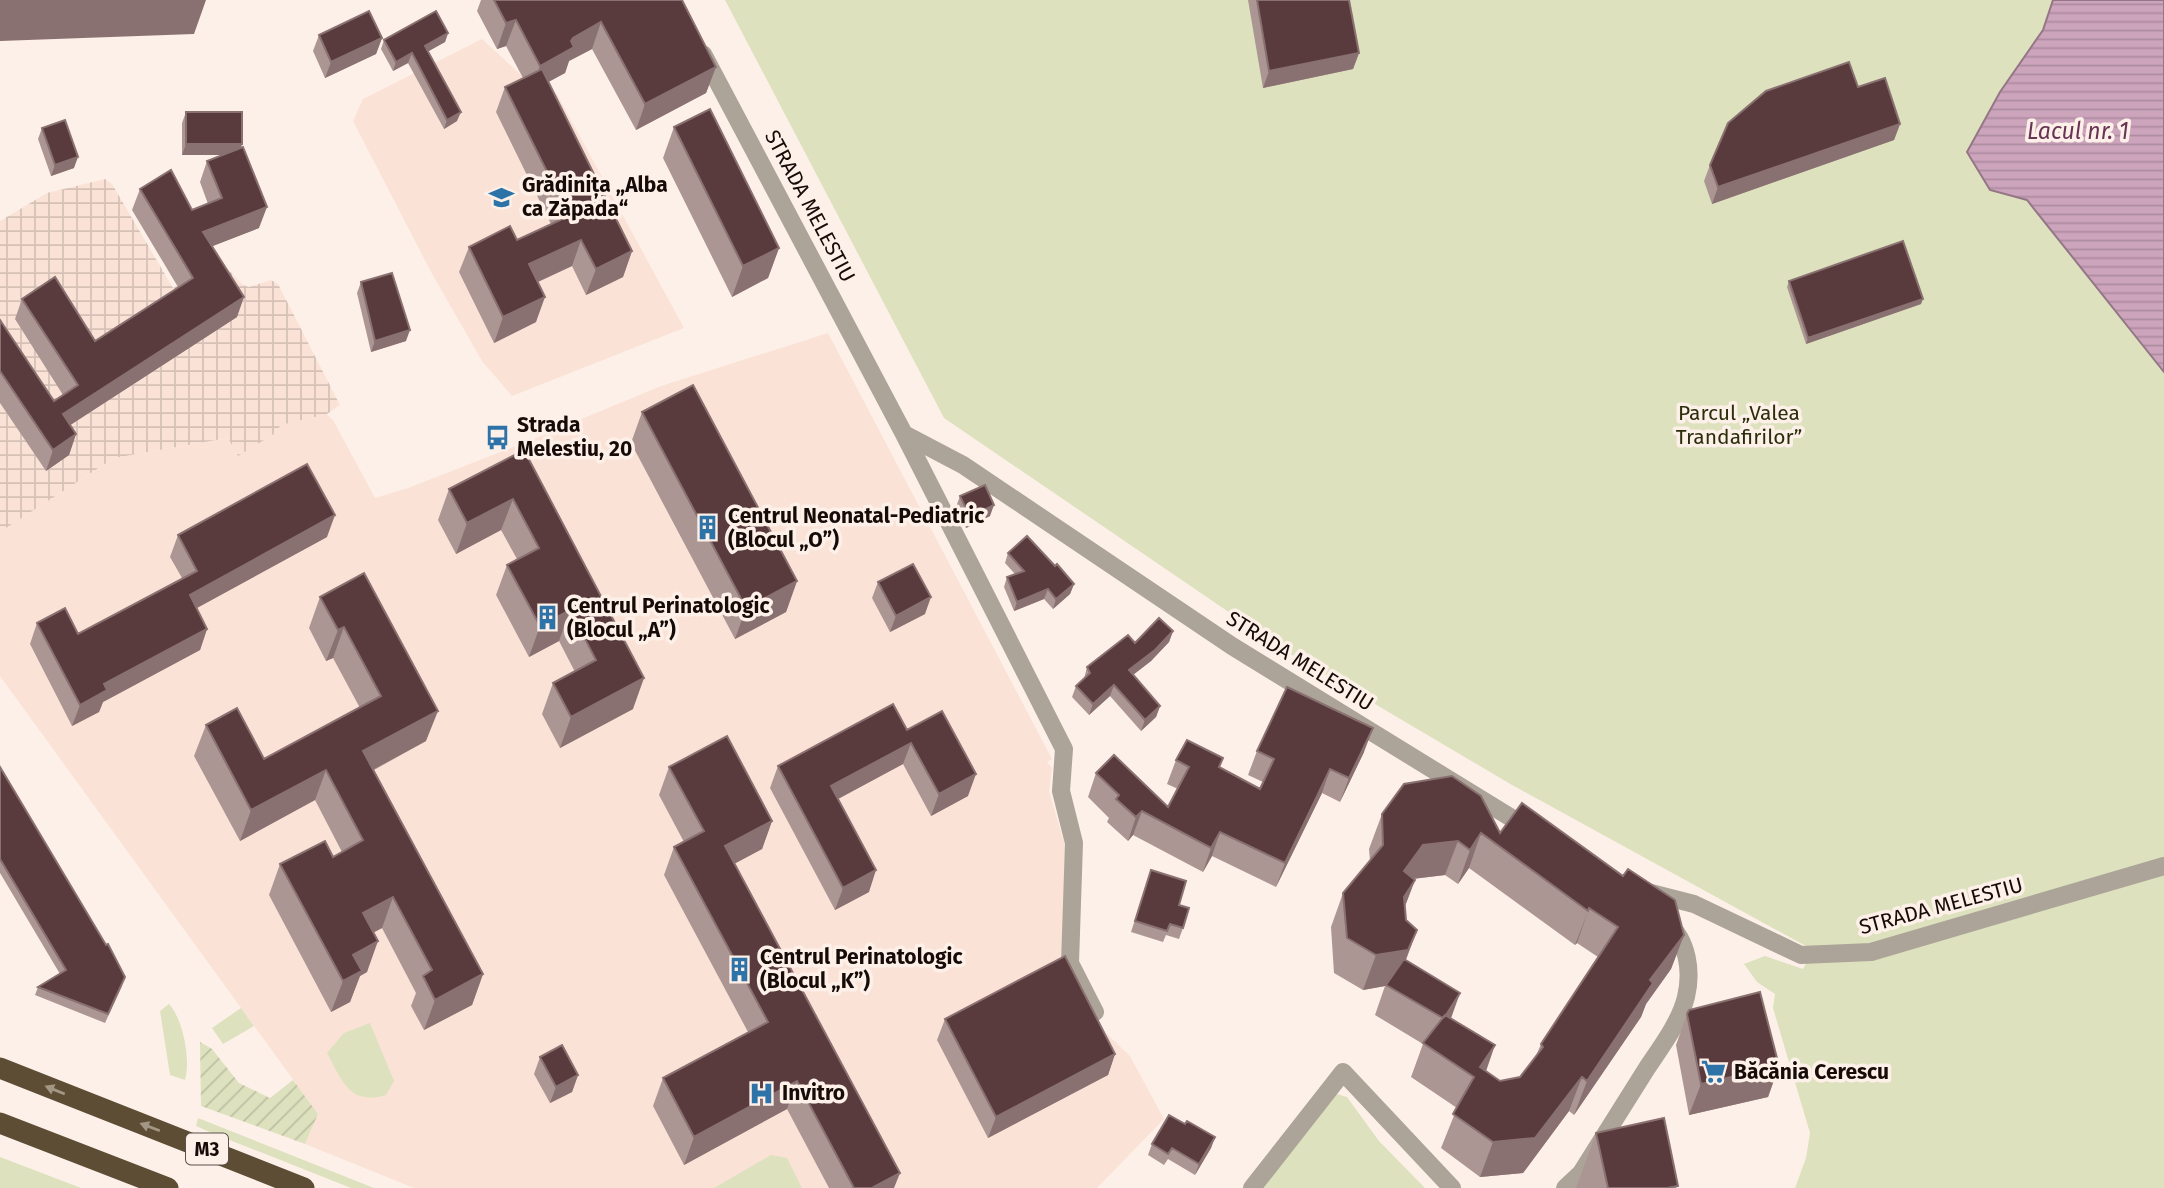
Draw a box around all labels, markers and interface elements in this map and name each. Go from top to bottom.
water label: Lacul nr. 1 [2027,117,2129,145]
street label: STRADA MELESTIU [759,126,861,286]
place label: Grădinița „Alba ca Zăpada“ [522,172,668,222]
school or university icon: Grădinița „Alba ca Zăpada“ [488,183,516,211]
park label: Parcul „Valea Trandafirilor” [1676,400,1802,450]
place label: Strada Melestiu, 20 [517,412,632,462]
bus stop icon: Strada Melestiu, 20 [483,423,511,451]
place label: Centrul Neonatal-Pediatric (Blocul „O”) [728,503,984,553]
building icon: Centrul Neonatal-Pediatric (Blocul „O”) [694,514,722,542]
place label: Centrul Perinatologic (Blocul „A”) [567,593,770,643]
building icon: Centrul Perinatologic (Blocul „A”) [533,604,561,632]
street label: STRADA MELESTIU [1222,605,1378,717]
street label: STRADA MELESTIU [1856,872,2026,940]
place label: Centrul Perinatologic (Blocul „K”) [760,944,963,994]
building icon: Centrul Perinatologic (Blocul „K”) [726,955,754,983]
supermarket icon: Băcănia Cerescu [1700,1058,1728,1086]
place label: Băcănia Cerescu [1734,1059,1889,1085]
hospital icon: Invitro [748,1079,776,1107]
place label: Invitro [782,1080,845,1106]
one-way arrow [44,1084,65,1095]
one-way arrow [139,1121,160,1132]
road number: M3 [186,1134,228,1164]

